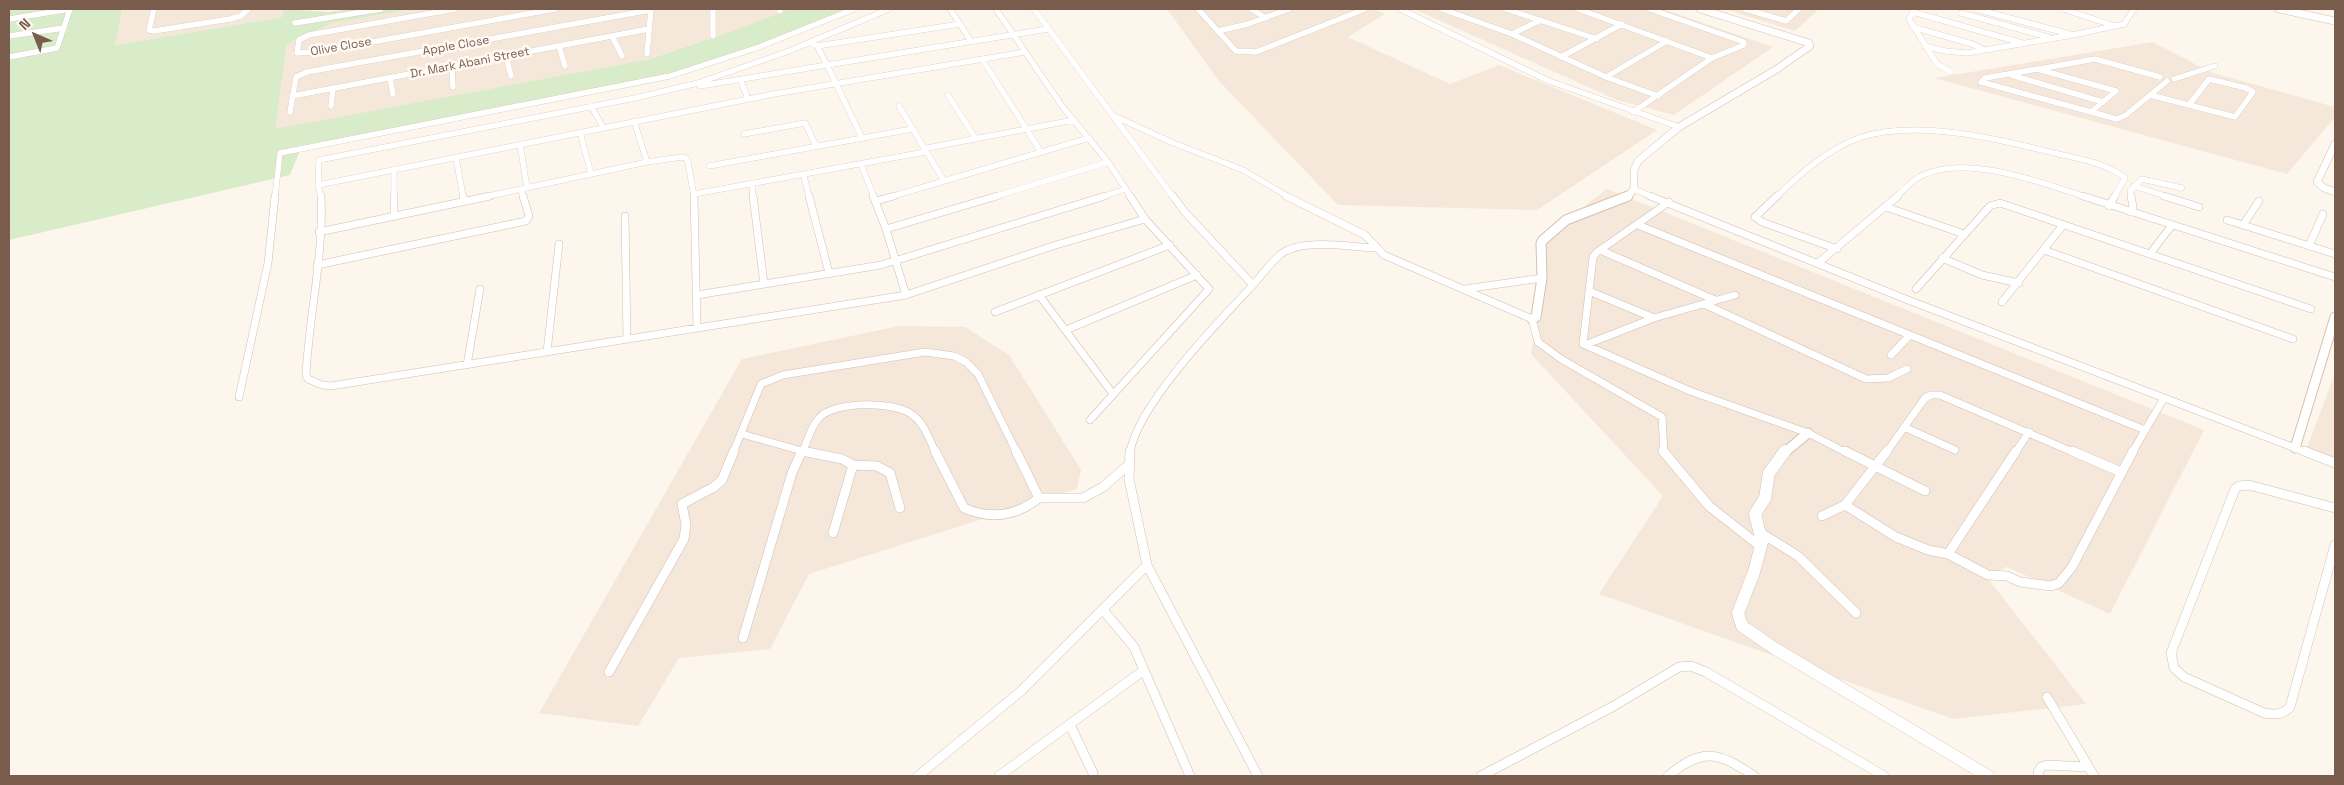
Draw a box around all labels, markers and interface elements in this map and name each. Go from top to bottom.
north arrow [10,10,60,60]
text: N [15,14,34,34]
street label: Apple Close [421,33,491,59]
street label: Olive Close [309,35,373,59]
street label: Dr. Mark Abani Street [409,44,531,82]

